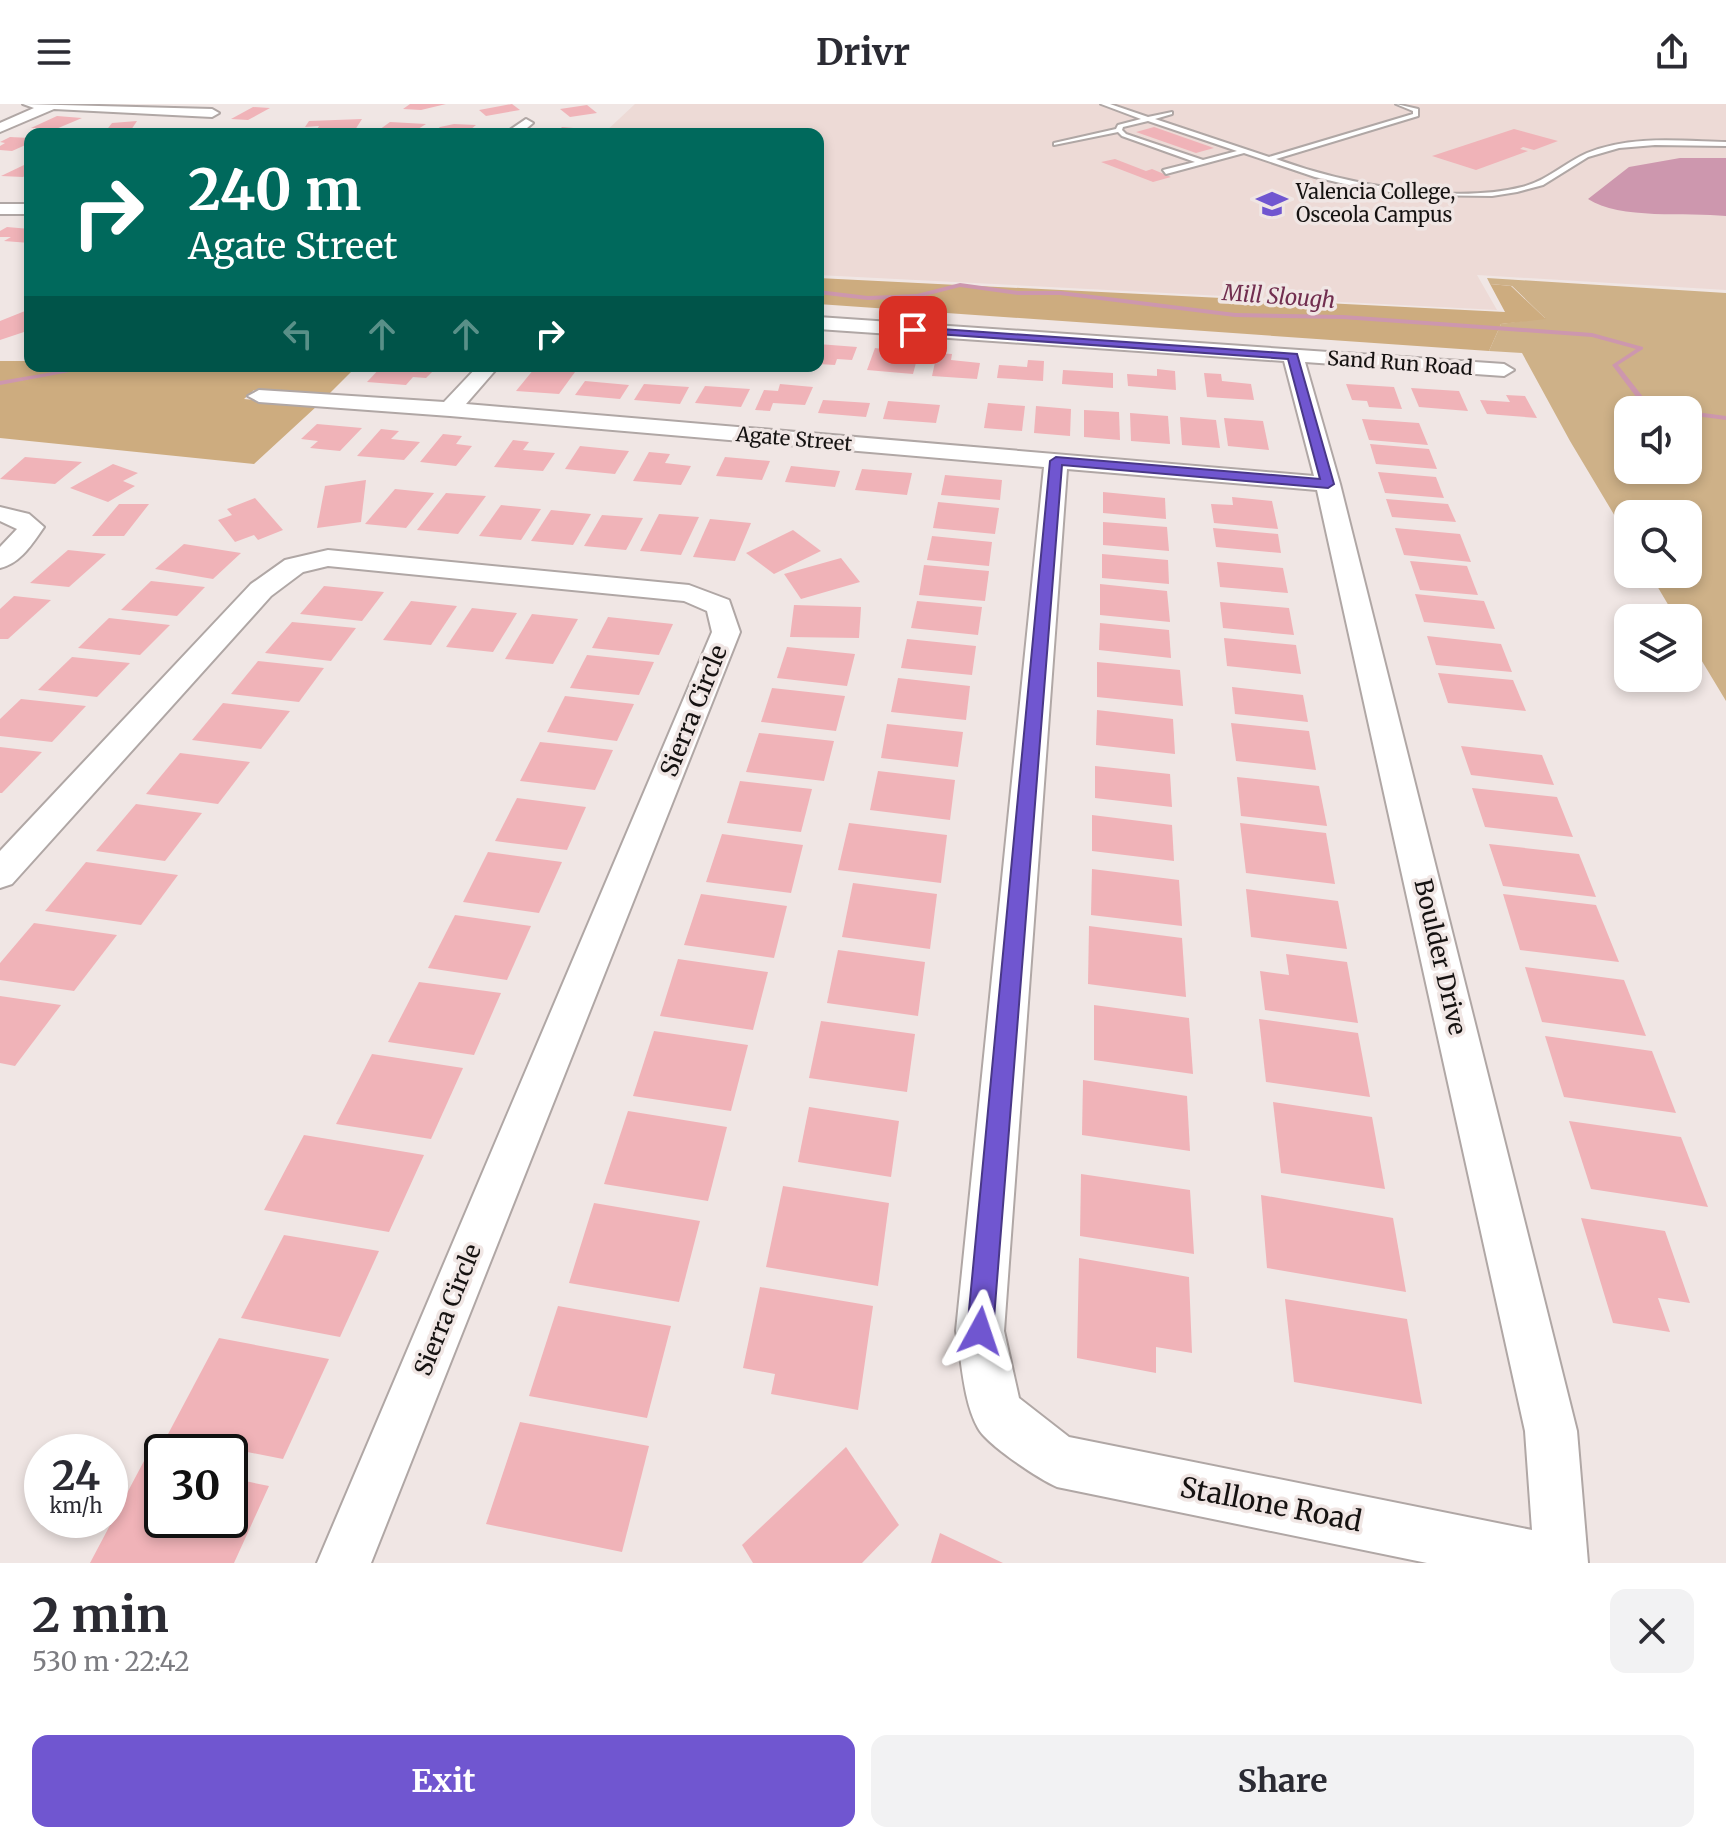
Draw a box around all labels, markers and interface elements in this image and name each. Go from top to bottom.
icon: menu [32,30,76,74]
text: Drivr [816,30,910,75]
icon: share [1650,30,1694,74]
text: 240 m [188,155,361,225]
icon: right [56,160,160,264]
place label: Valencia College, Osceola Campus [1295,179,1455,227]
school or university icon: Valencia College, Osceola Campus [1255,187,1289,221]
text: Agate Street [188,224,398,269]
water label: Mill Slough [1221,278,1336,314]
pin [879,296,947,364]
icon: arrive [891,308,935,352]
icon: left [276,312,320,356]
icon: ahead [360,312,404,356]
icon: ahead [444,312,488,356]
icon: right [528,312,572,356]
street label: Sand Run Road [1327,345,1474,380]
map controls [1614,396,1702,692]
button: sound [1614,396,1702,484]
street label: Agate Street [734,421,853,456]
button: search [1614,500,1702,588]
button: layers [1614,604,1702,692]
street label: Sierra Circle [653,640,734,781]
street label: Boulder Drive [1408,876,1473,1038]
street label: Sierra Circle [407,1239,488,1380]
position arrow [938,1289,1022,1373]
speed limit sign: 30 [144,1434,248,1538]
text: 24 [52,1451,100,1501]
street label: Stallone Road [1177,1469,1365,1539]
text: km/h [50,1493,102,1518]
text: 2 min [32,1585,169,1645]
button: close [1610,1589,1694,1673]
text: 530 m · 22:42 [32,1645,190,1678]
button: Exit [32,1735,855,1827]
button: Share [871,1735,1694,1827]

